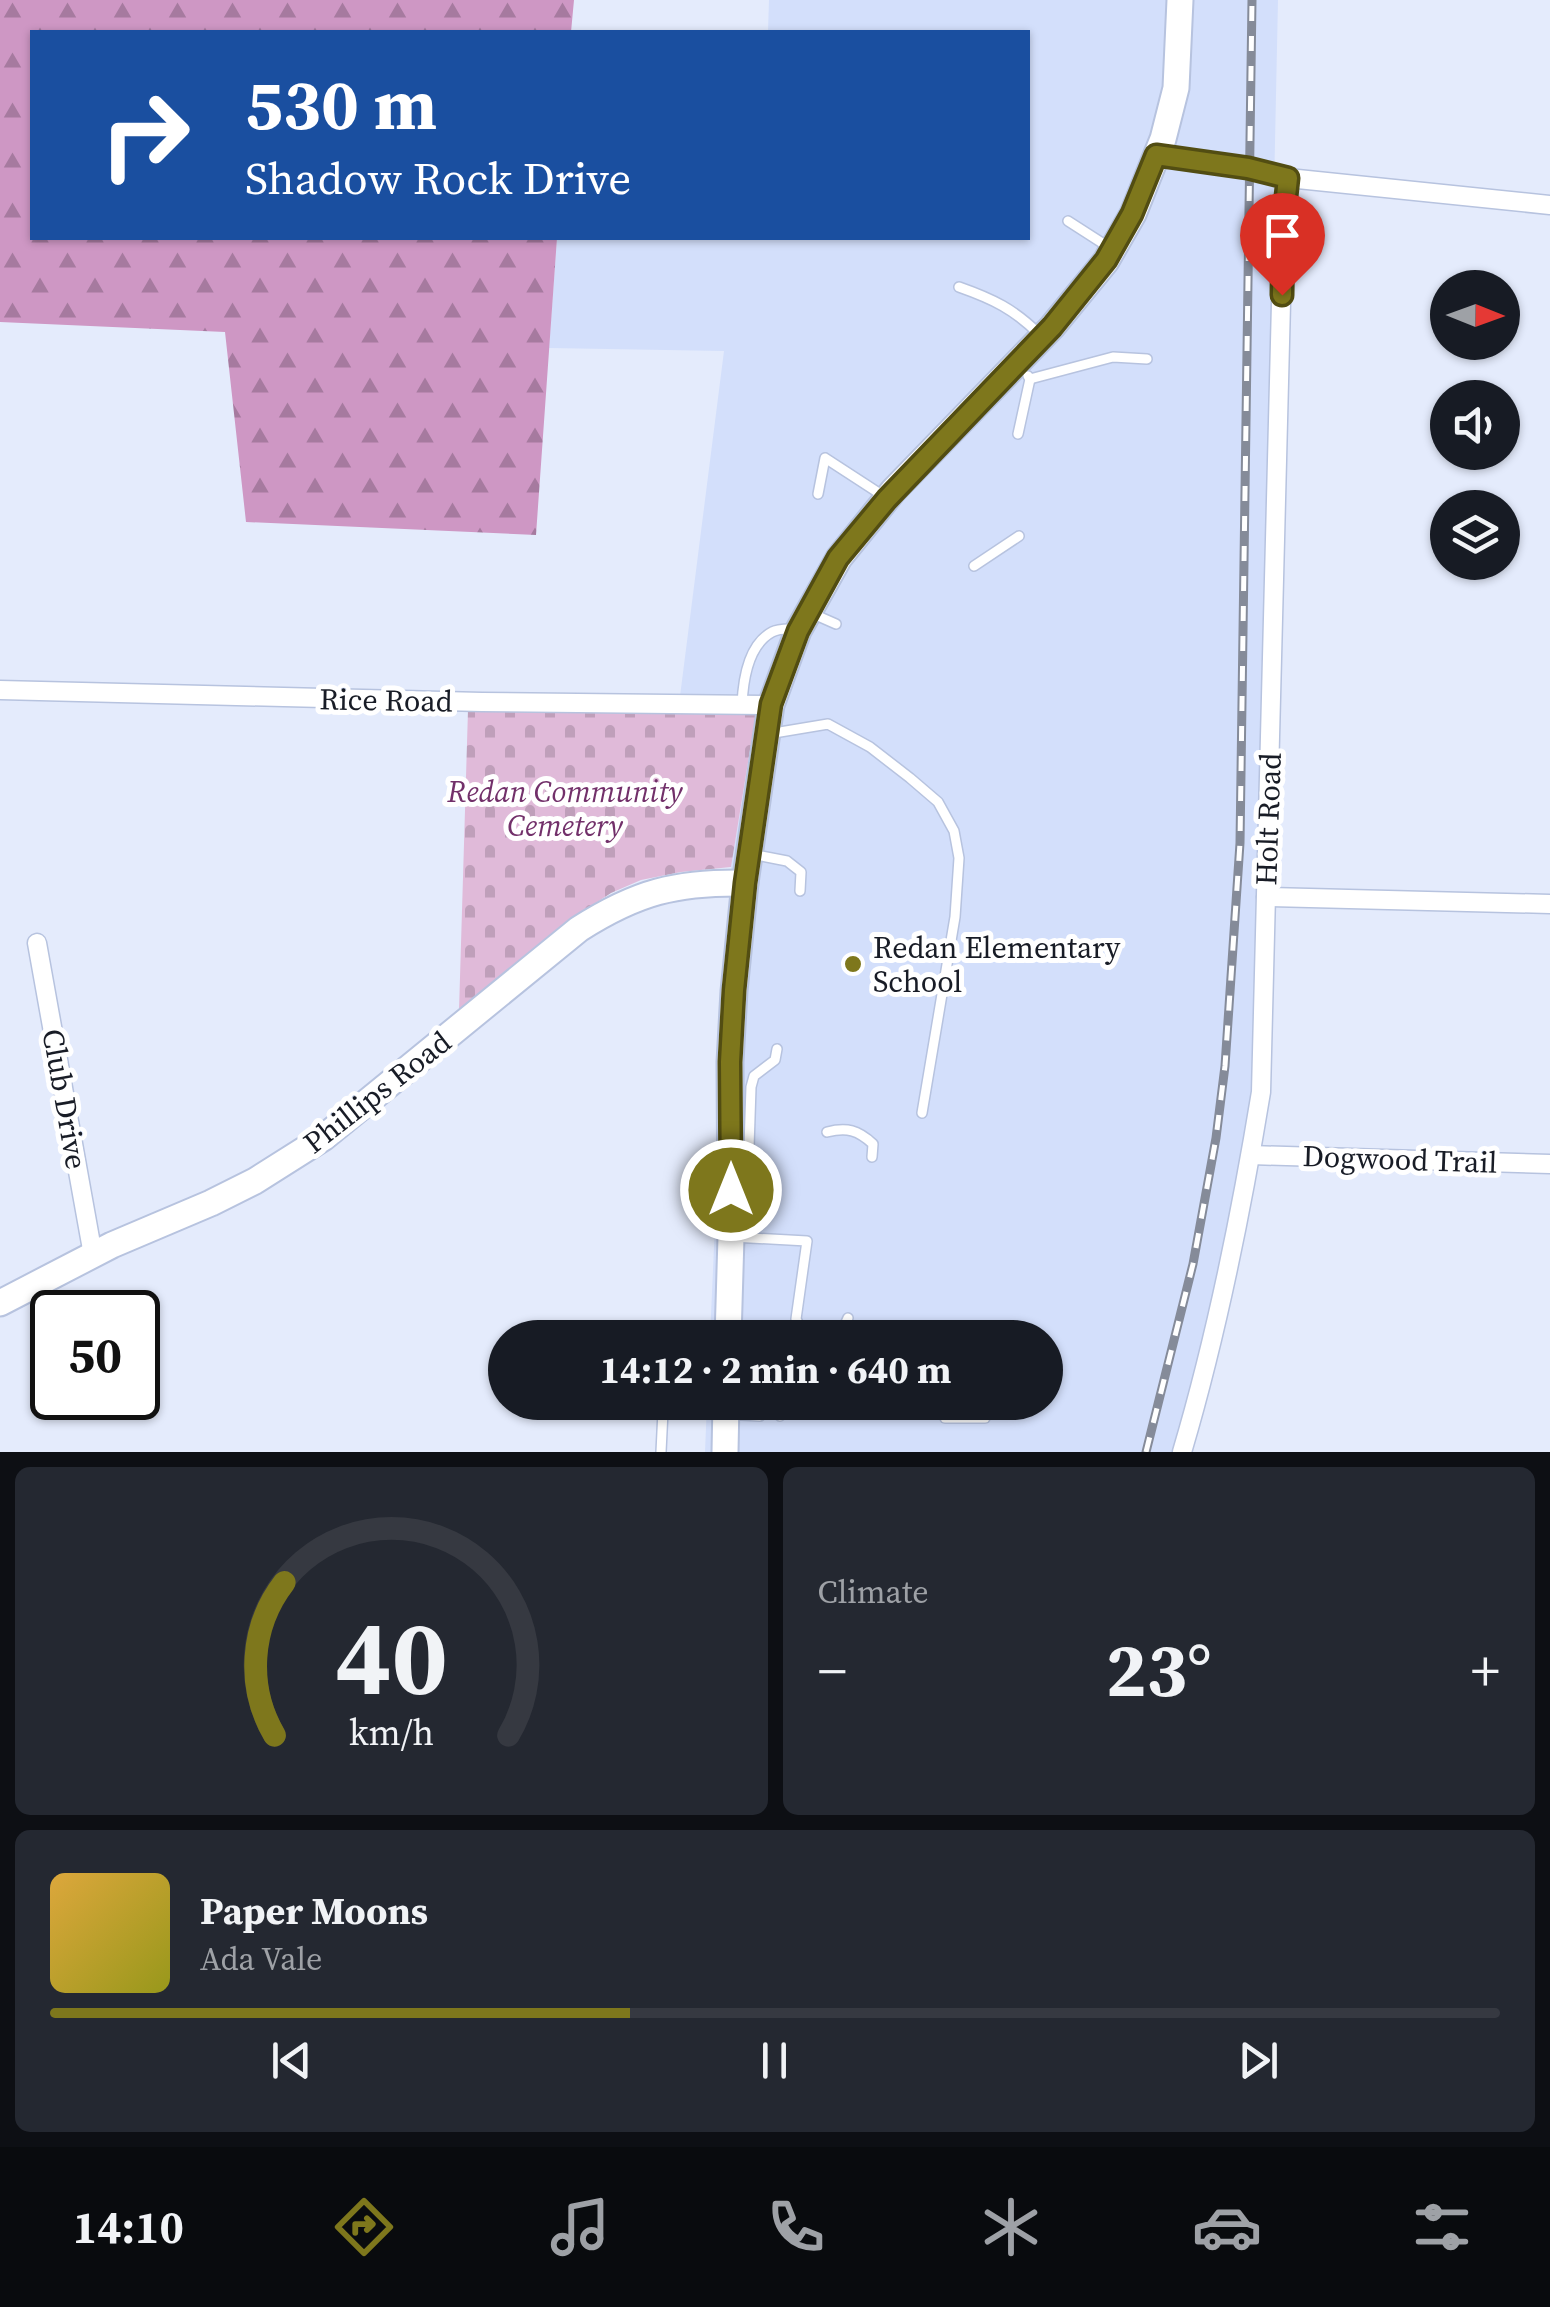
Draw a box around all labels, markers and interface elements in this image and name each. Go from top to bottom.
text: 530 m [245,56,437,152]
icon: right [80,70,210,200]
text: Shadow Rock Drive [245,147,631,209]
pin [1240,193,1325,296]
icon: arrive [1255,208,1310,263]
north arrow [1430,270,1520,360]
map controls [1430,270,1520,580]
button: sound [1430,380,1520,470]
button: layers [1430,490,1520,580]
street label: Rice Road [319,678,453,722]
street label: Holt Road [1245,752,1291,886]
park label: Redan Community Cemetery [446,771,683,846]
place label: Redan Elementary School [873,927,1121,1002]
marker: Redan Elementary School [842,953,864,975]
street label: Phillips Road [295,1021,459,1163]
street label: Club Drive [33,1026,97,1172]
street label: Dogwood Trail [1302,1135,1498,1183]
position arrow [679,1138,783,1242]
speed limit sign: 50 [30,1290,160,1420]
text: 14:12 · 2 min · 640 m [599,1344,952,1396]
text: Climate [818,1570,929,1614]
text: 40 [335,1585,448,1728]
text: 23° [1106,1618,1212,1721]
text: − [818,1633,847,1708]
text: + [1471,1633,1500,1708]
text: km/h [349,1708,434,1757]
text: Paper Moons [200,1885,428,1937]
text: Ada Vale [200,1937,322,1981]
icon: previous [264,2033,319,2088]
icon: pause [747,2033,802,2088]
icon: next [1231,2033,1286,2088]
icon: directions [329,2192,399,2262]
icon: music [545,2192,615,2262]
icon: phone [761,2192,831,2262]
icon: climate [976,2192,1046,2262]
icon: car [1192,2192,1262,2262]
icon: filters [1407,2192,1477,2262]
text: 14:10 [73,2196,184,2258]

